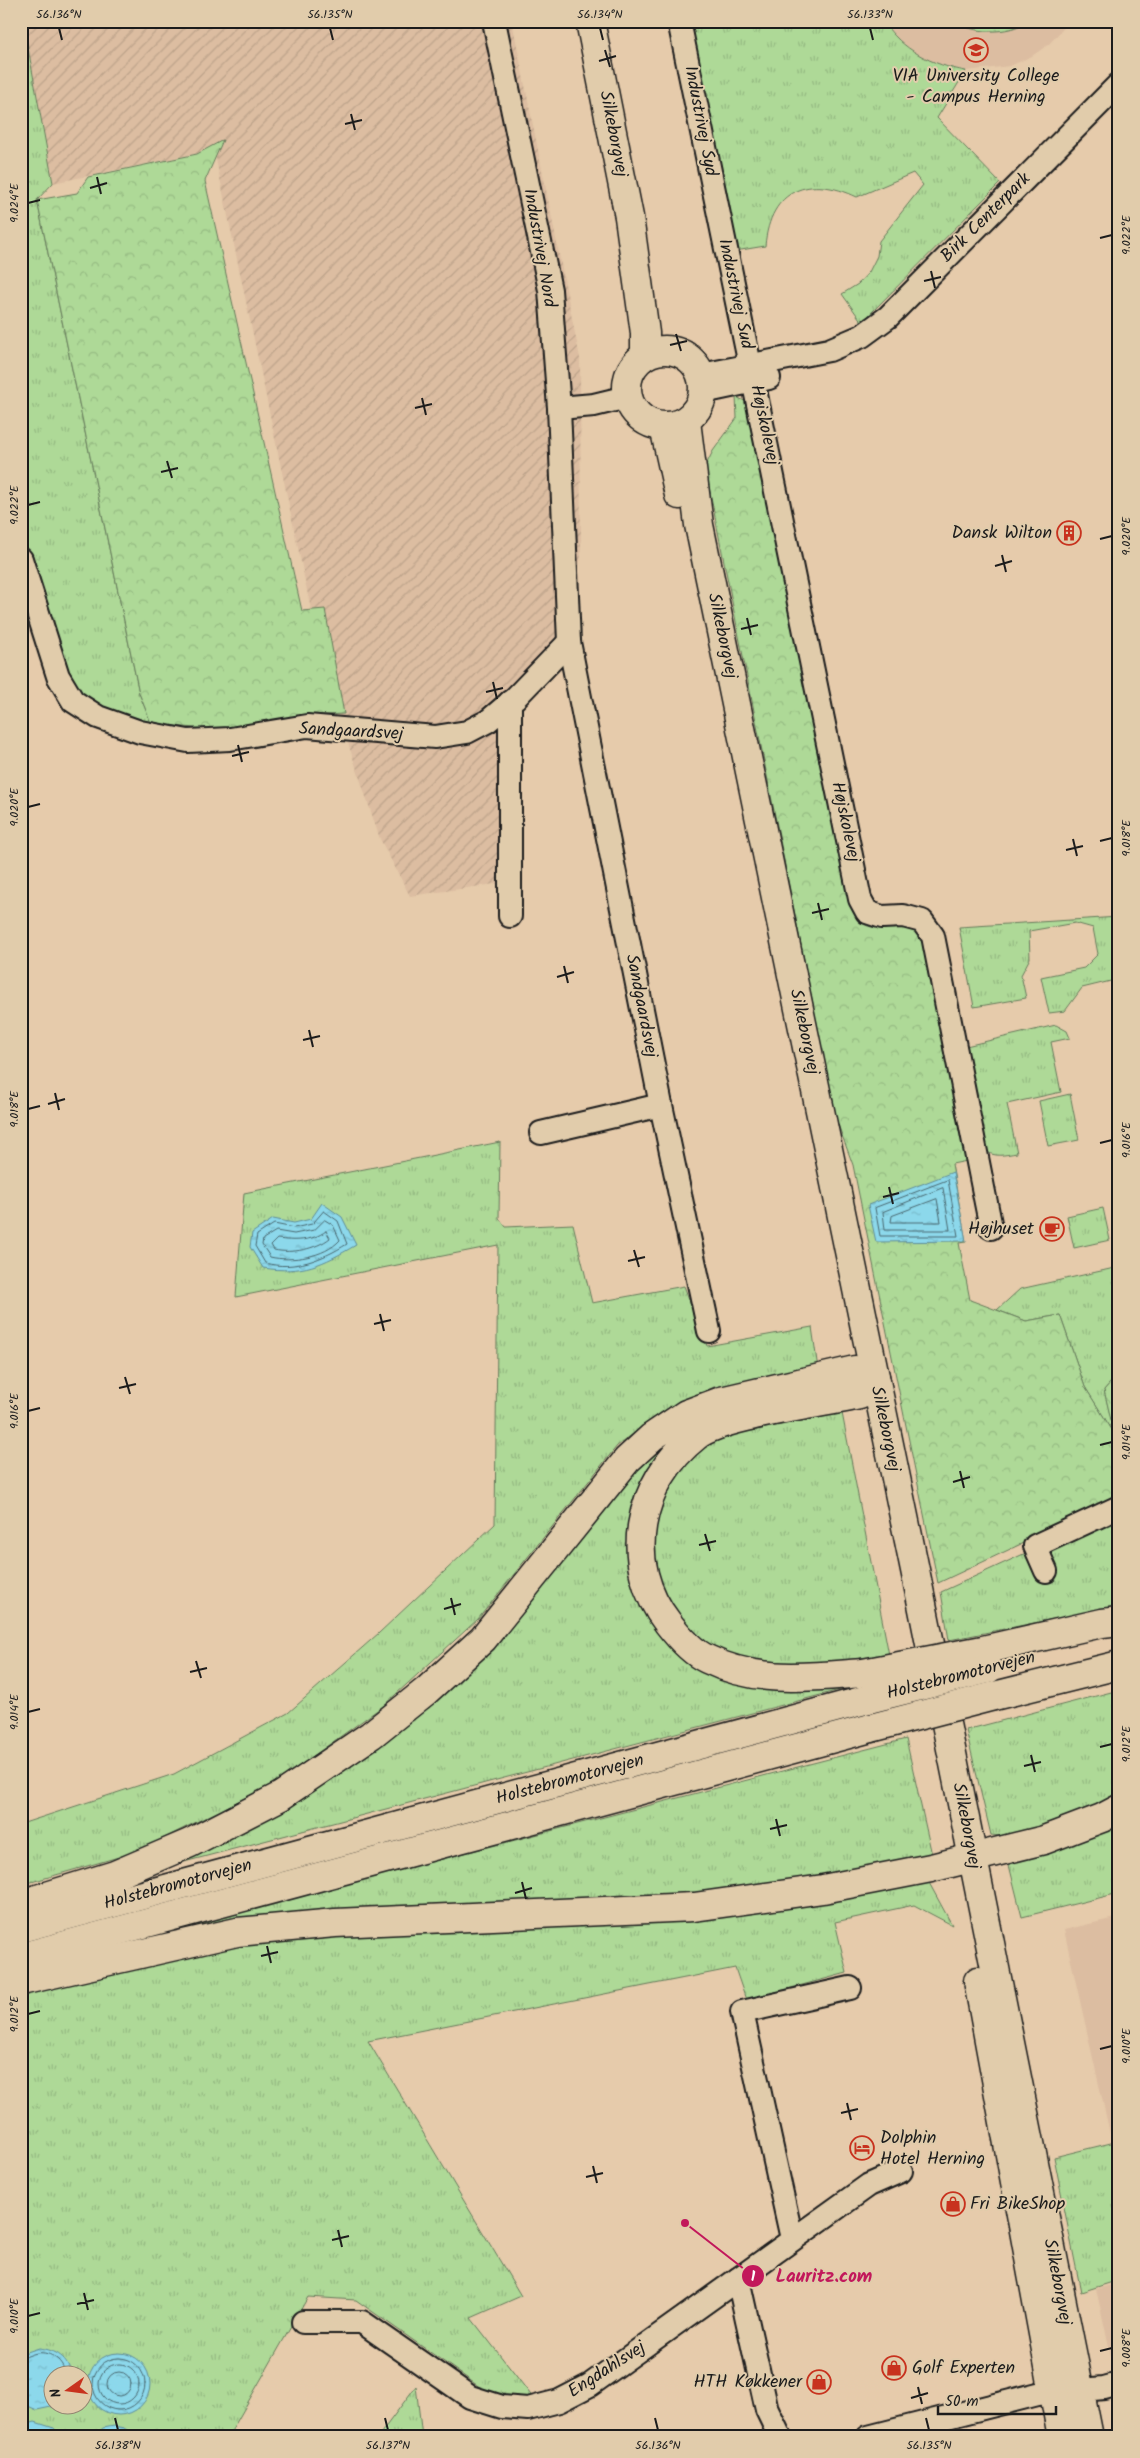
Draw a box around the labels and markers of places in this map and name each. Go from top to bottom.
school or university icon: VIA University College - Campus Herning [963,37,989,63]
place label: VIA University College - Campus Herning [893,62,1059,112]
place label: Dansk Wilton [952,519,1052,548]
building icon: Dansk Wilton [1056,520,1082,546]
place label: Højhuset [968,1215,1035,1244]
cafe icon: Højhuset [1039,1216,1065,1242]
place label: Dolphin Hotel Herning [880,2124,985,2174]
hotel icon: Dolphin Hotel Herning [849,2135,875,2161]
place label: Fri BikeShop [970,2190,1066,2219]
shop icon: Fri BikeShop [940,2191,966,2217]
callout: Lauritz.com [741,2259,883,2293]
place label: Golf Experten [912,2354,1015,2383]
shop icon: Golf Experten [881,2355,907,2381]
place label: HTH Køkkener [694,2368,803,2397]
shop icon: HTH Køkkener [806,2369,832,2395]

